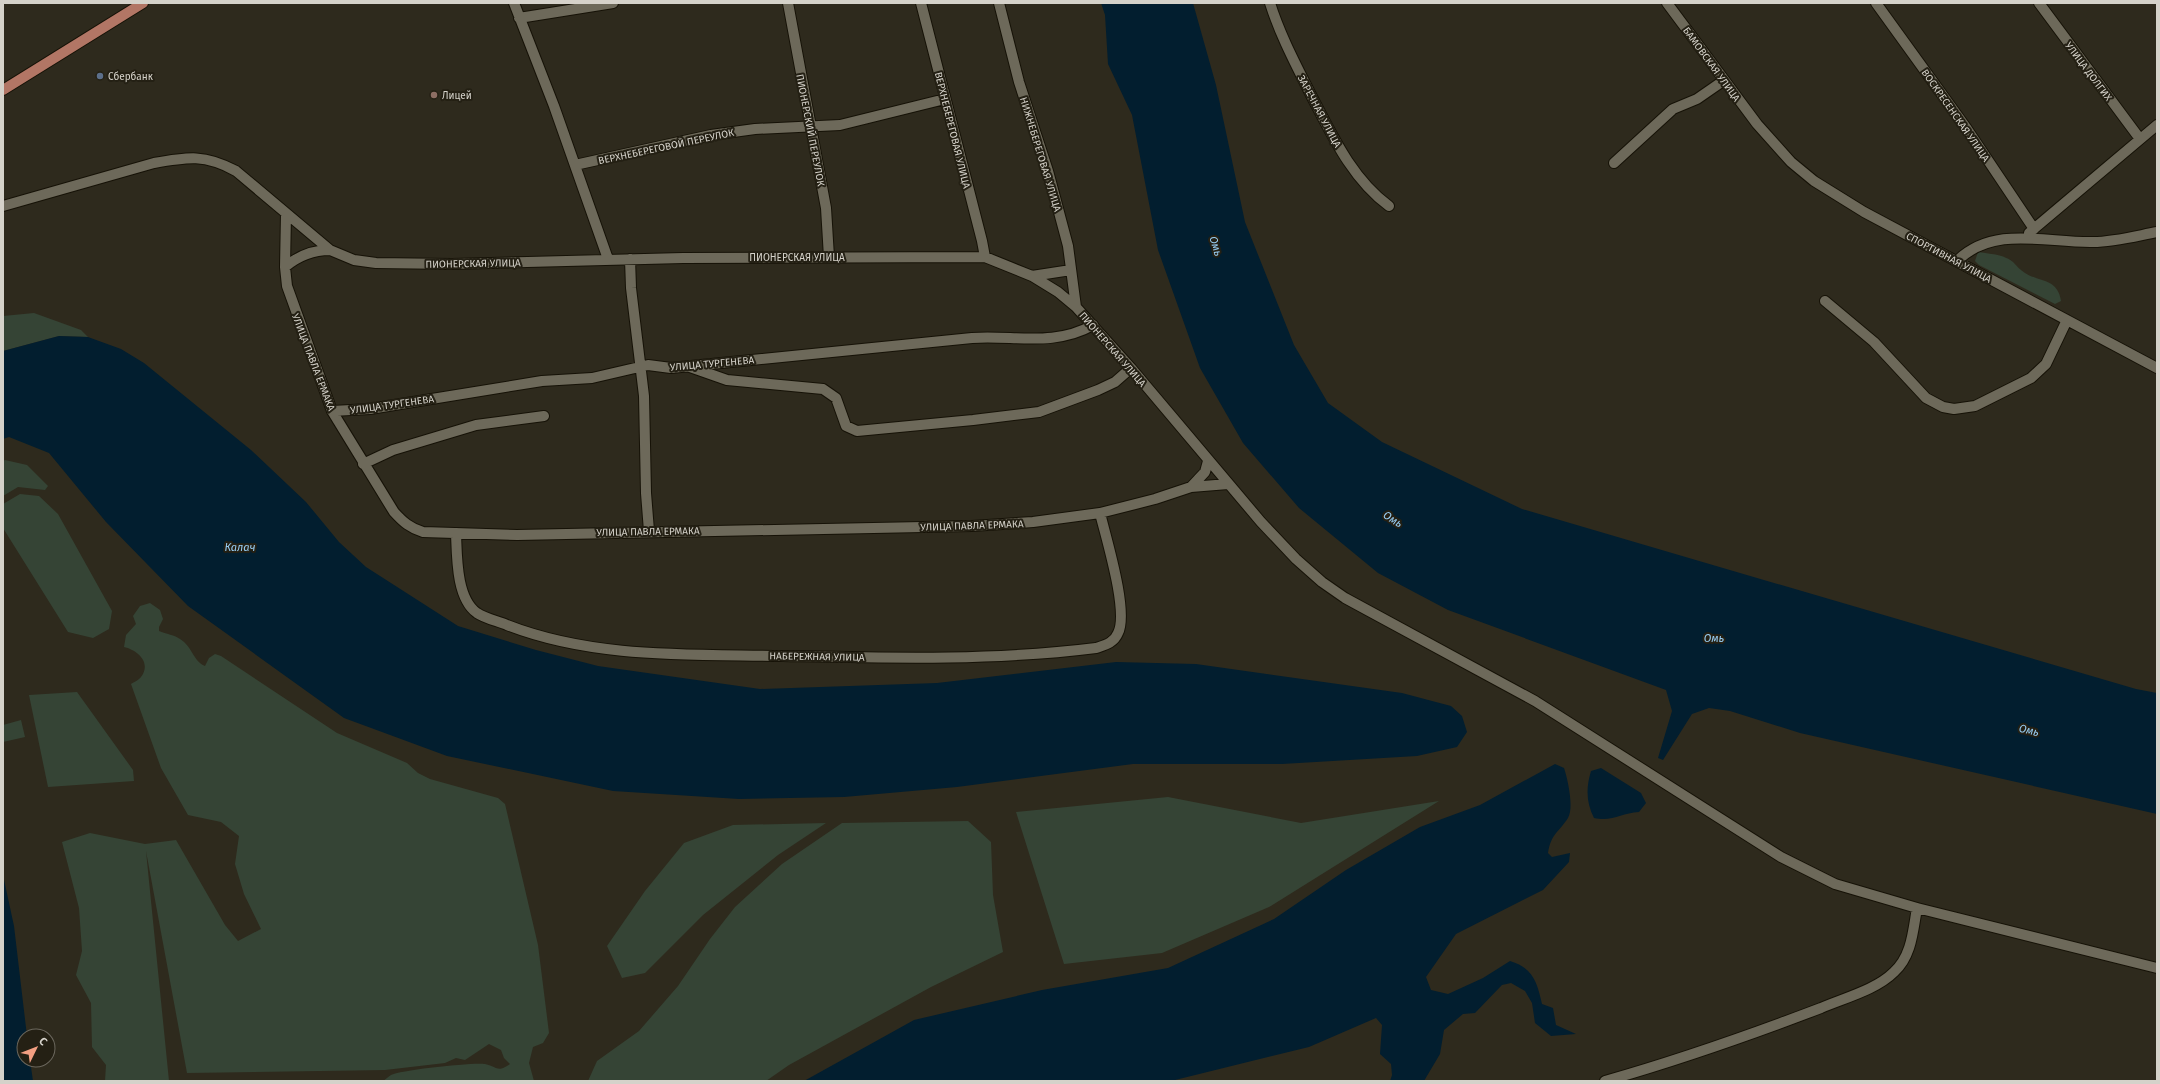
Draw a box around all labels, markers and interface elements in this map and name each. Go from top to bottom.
street label: БАМОВСКАЯ УЛИЦА [1680,25,1742,104]
street label: УЛИЦА ДОЛГИХ [2062,40,2115,104]
street label: ВОСКРЕСЕНСКАЯ УЛИЦА [1919,67,1992,164]
marker: Сбербанк [95,71,105,81]
place label: Сбербанк [108,71,154,83]
street label: ВЕРХНЕБЕРЕГОВАЯ УЛИЦА [932,71,972,190]
street label: ПИОНЕРСКИЙ ПЕРЕУЛОК [793,73,828,187]
street label: ЗАРЕЧНАЯ УЛИЦА [1295,73,1343,150]
marker: Лицей [429,90,439,100]
place label: Лицей [442,90,472,102]
street label: НИЖНЕБЕРЕГОВАЯ УЛИЦА [1017,96,1063,213]
street label: ВЕРХНЕБЕРЕГОВОЙ ПЕРЕУЛОК [597,126,735,167]
street label: СПОРТИВНАЯ УЛИЦА [1904,230,1994,286]
water label: Омь [1206,234,1225,258]
street label: ПИОНЕРСКАЯ УЛИЦА [749,252,845,264]
street label: ПИОНЕРСКАЯ УЛИЦА [425,257,521,271]
street label: ПИОНЕРСКАЯ УЛИЦА [1076,310,1148,390]
street label: УЛИЦА ПАВЛА ЕРМАКА [289,312,337,413]
street label: УЛИЦА ТУРГЕНЕВА [670,354,755,374]
street label: УЛИЦА ТУРГЕНЕВА [350,393,435,417]
water label: Омь [1381,508,1405,531]
street label: УЛИЦА ПАВЛА ЕРМАКА [920,518,1024,534]
street label: УЛИЦА ПАВЛА ЕРМАКА [596,525,700,539]
water label: Калач [224,541,256,554]
water label: Омь [1704,632,1725,645]
street label: НАБЕРЕЖНАЯ УЛИЦА [769,650,865,664]
water label: Омь [2017,722,2041,739]
north arrow [16,1028,56,1068]
text: С [36,1035,50,1049]

